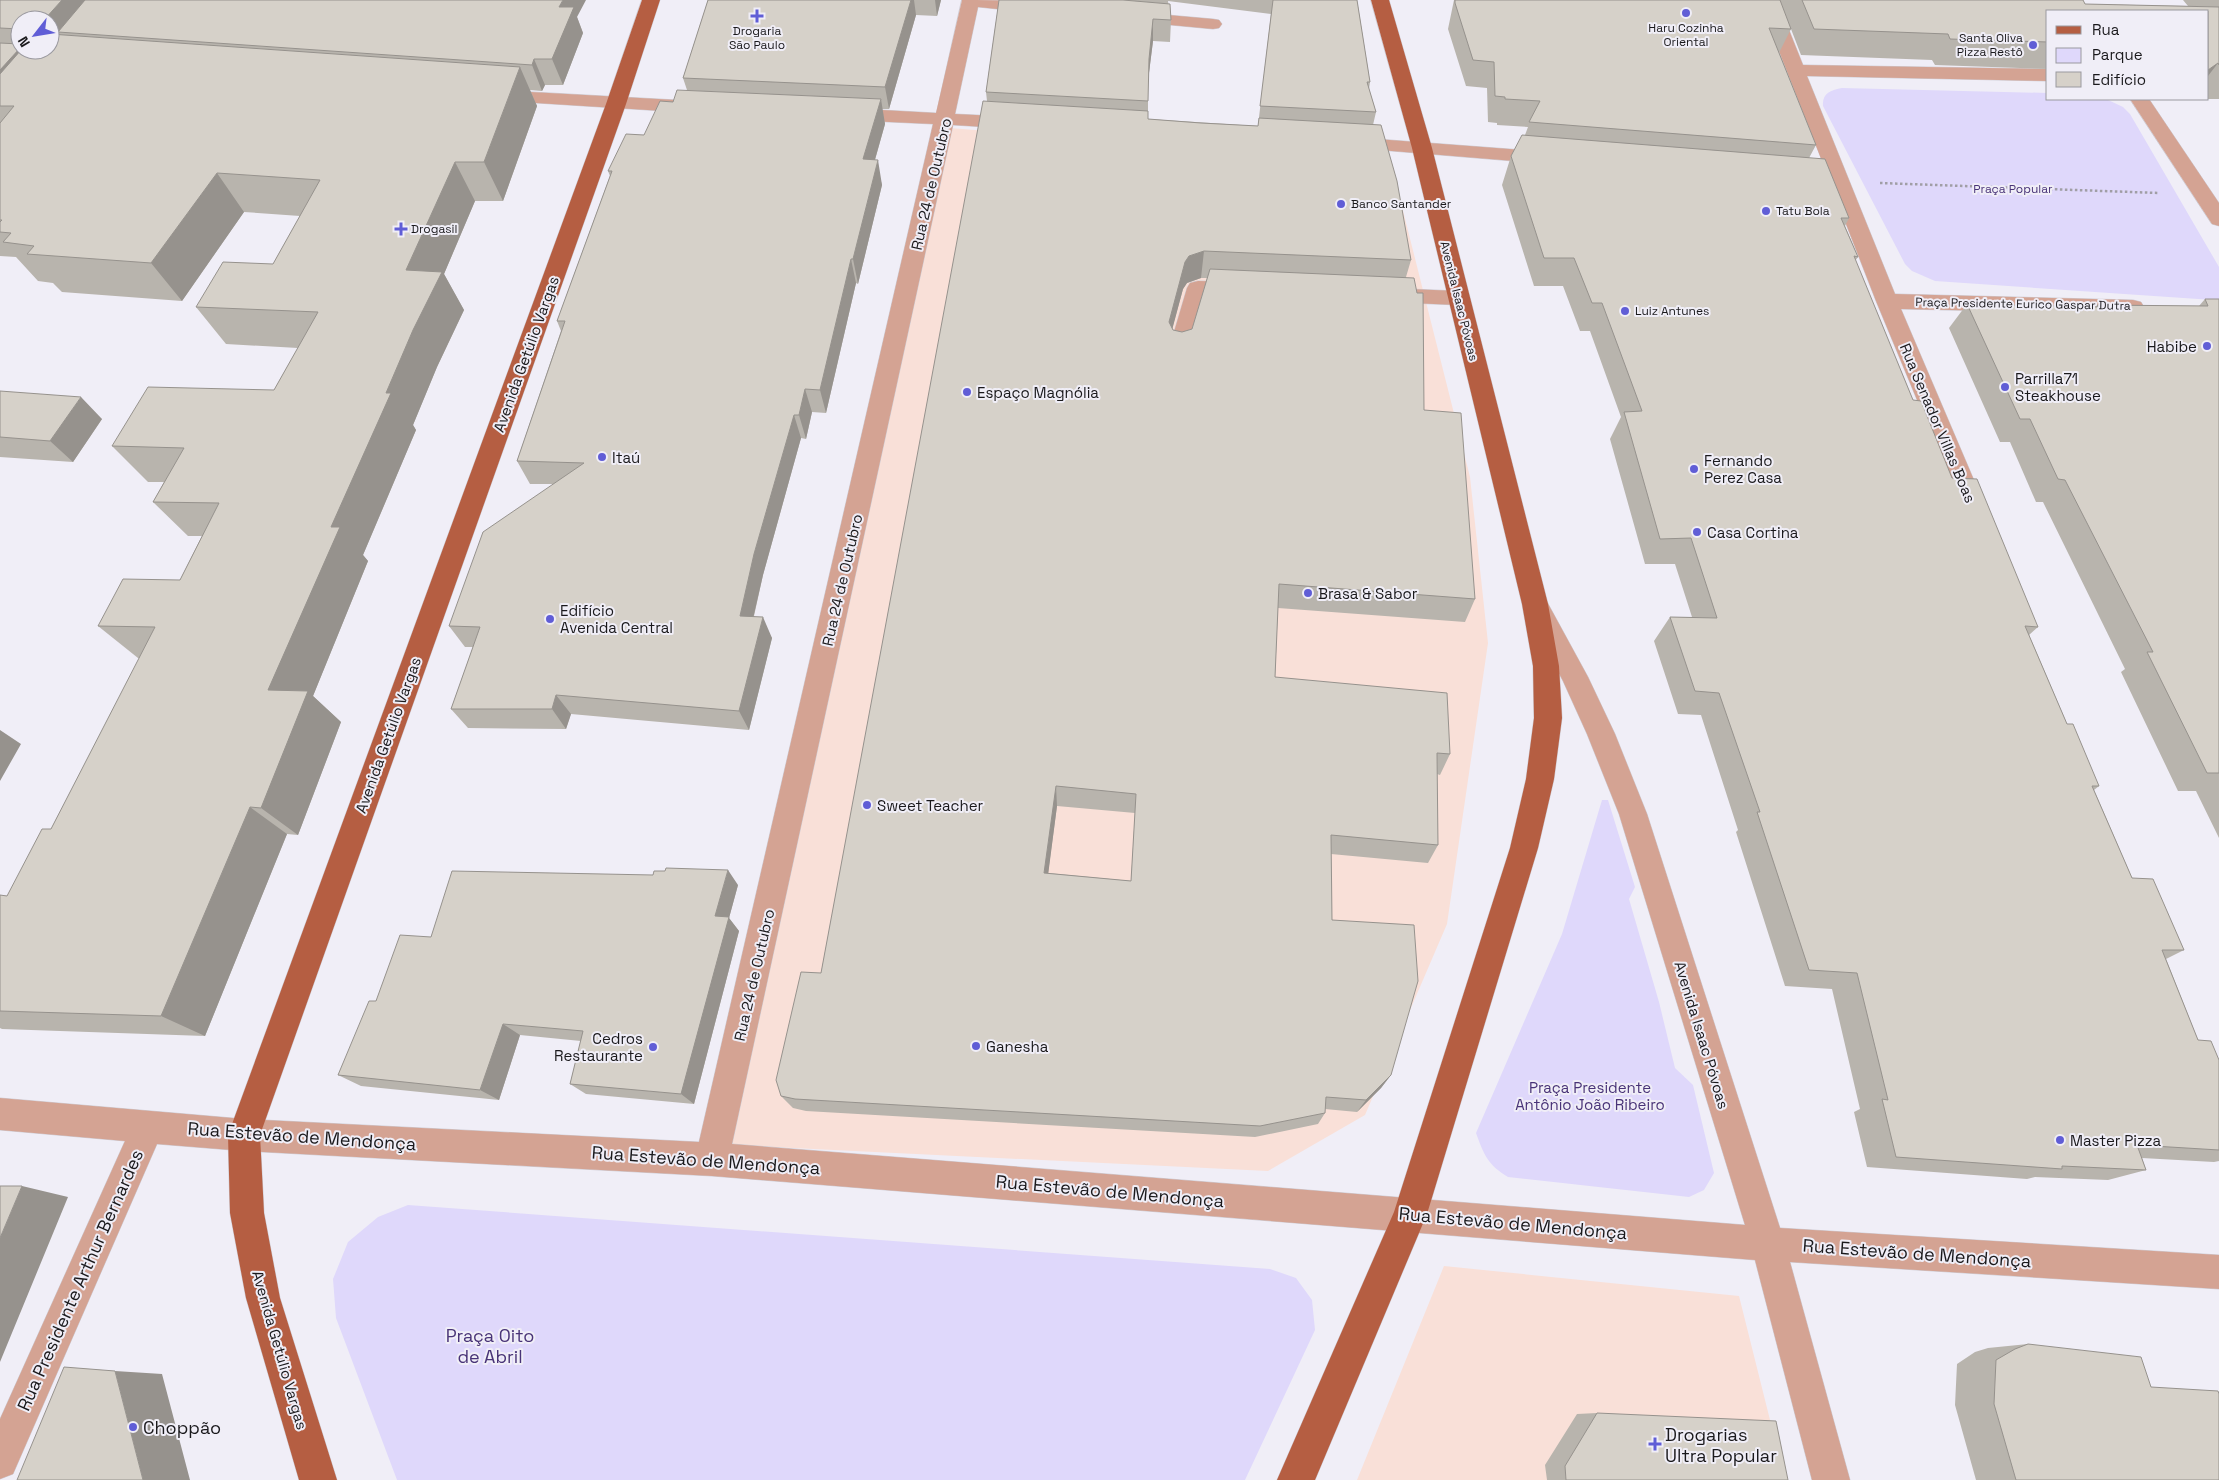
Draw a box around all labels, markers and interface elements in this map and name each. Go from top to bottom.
marker: Haru Cozinha Oriental [1680,7,1692,19]
north arrow [10,10,60,60]
marker: Drogaria São Paulo [751,10,763,22]
legend [2046,10,2209,100]
place label: Haru Cozinha Oriental [1648,20,1724,50]
text: Rua [2092,20,2120,39]
place label: Drogaria São Paulo [729,23,785,53]
place label: Santa Oliva Pizza Restô [1957,30,2023,60]
text: N [14,33,34,50]
marker: Santa Oliva Pizza Restô [2027,39,2039,51]
text: Parque [2092,45,2143,64]
text: Edifício [2092,70,2146,89]
street label: Rua 24 de Outubro [907,116,955,252]
park label: Praça Popular [1973,181,2053,197]
place label: Banco Santander [1351,196,1452,212]
marker: Banco Santander [1335,198,1347,210]
place label: Tatu Bola [1776,203,1830,219]
marker: Tatu Bola [1760,205,1772,217]
place label: Drogasil [411,221,457,237]
marker: Drogasil [395,223,407,235]
street label: Avenida Isaac Póvoas [1436,239,1482,363]
street label: Avenida Getúlio Vargas [489,273,563,435]
street label: Praça Presidente Eurico Gaspar Dutra [1915,294,2131,314]
place label: Luiz Antunes [1635,303,1709,319]
marker: Luiz Antunes [1619,305,1631,317]
place label: Habibe [2147,337,2197,356]
street label: Rua Senador Villas Boas [1896,340,1980,506]
marker: Habibe [2201,340,2213,352]
place label: Parrilla71 Steakhouse [2015,369,2101,405]
marker: Parrilla71 Steakhouse [1999,381,2011,393]
place label: Espaço Magnólia [977,383,1099,402]
marker: Espaço Magnólia [961,386,973,398]
place label: Itaú [612,448,640,467]
marker: Itaú [596,451,608,463]
place label: Fernando Perez Casa [1704,451,1782,487]
marker: Fernando Perez Casa [1688,463,1700,475]
street label: Rua 24 de Outubro [818,512,866,648]
place label: Casa Cortina [1707,523,1799,542]
marker: Casa Cortina [1691,526,1703,538]
place label: Brasa & Sabor [1318,584,1418,603]
marker: Brasa & Sabor [1302,587,1314,599]
place label: Edifício Avenida Central [560,601,673,637]
marker: Edifício Avenida Central [544,613,556,625]
street label: Avenida Getúlio Vargas [351,654,425,816]
place label: Sweet Teacher [877,796,984,815]
marker: Sweet Teacher [861,799,873,811]
street label: Rua 24 de Outubro [730,907,778,1043]
street label: Avenida Isaac Póvoas [1670,959,1734,1111]
place label: Cedros Restaurante [554,1029,643,1065]
place label: Ganesha [986,1037,1049,1056]
marker: Ganesha [970,1040,982,1052]
marker: Cedros Restaurante [647,1041,659,1053]
park label: Praça Presidente Antônio João Ribeiro [1515,1078,1665,1114]
street label: Rua Estevão de Mendonça [187,1117,417,1155]
place label: Master Pizza [2070,1131,2162,1150]
marker: Master Pizza [2054,1134,2066,1146]
street label: Rua Estevão de Mendonça [591,1141,821,1179]
street label: Rua Presidente Arthur Bernardes [12,1146,148,1414]
street label: Rua Estevão de Mendonça [995,1170,1225,1212]
street label: Rua Estevão de Mendonça [1398,1202,1628,1244]
street label: Rua Estevão de Mendonça [1802,1234,2032,1272]
street label: Avenida Getúlio Vargas [248,1268,312,1432]
park label: Praça Oito de Abril [446,1324,534,1368]
place label: Choppão [143,1416,221,1439]
marker: Choppão [127,1421,139,1433]
place label: Drogarias Ultra Popular [1665,1423,1777,1467]
marker: Drogarias Ultra Popular [1649,1438,1661,1450]

